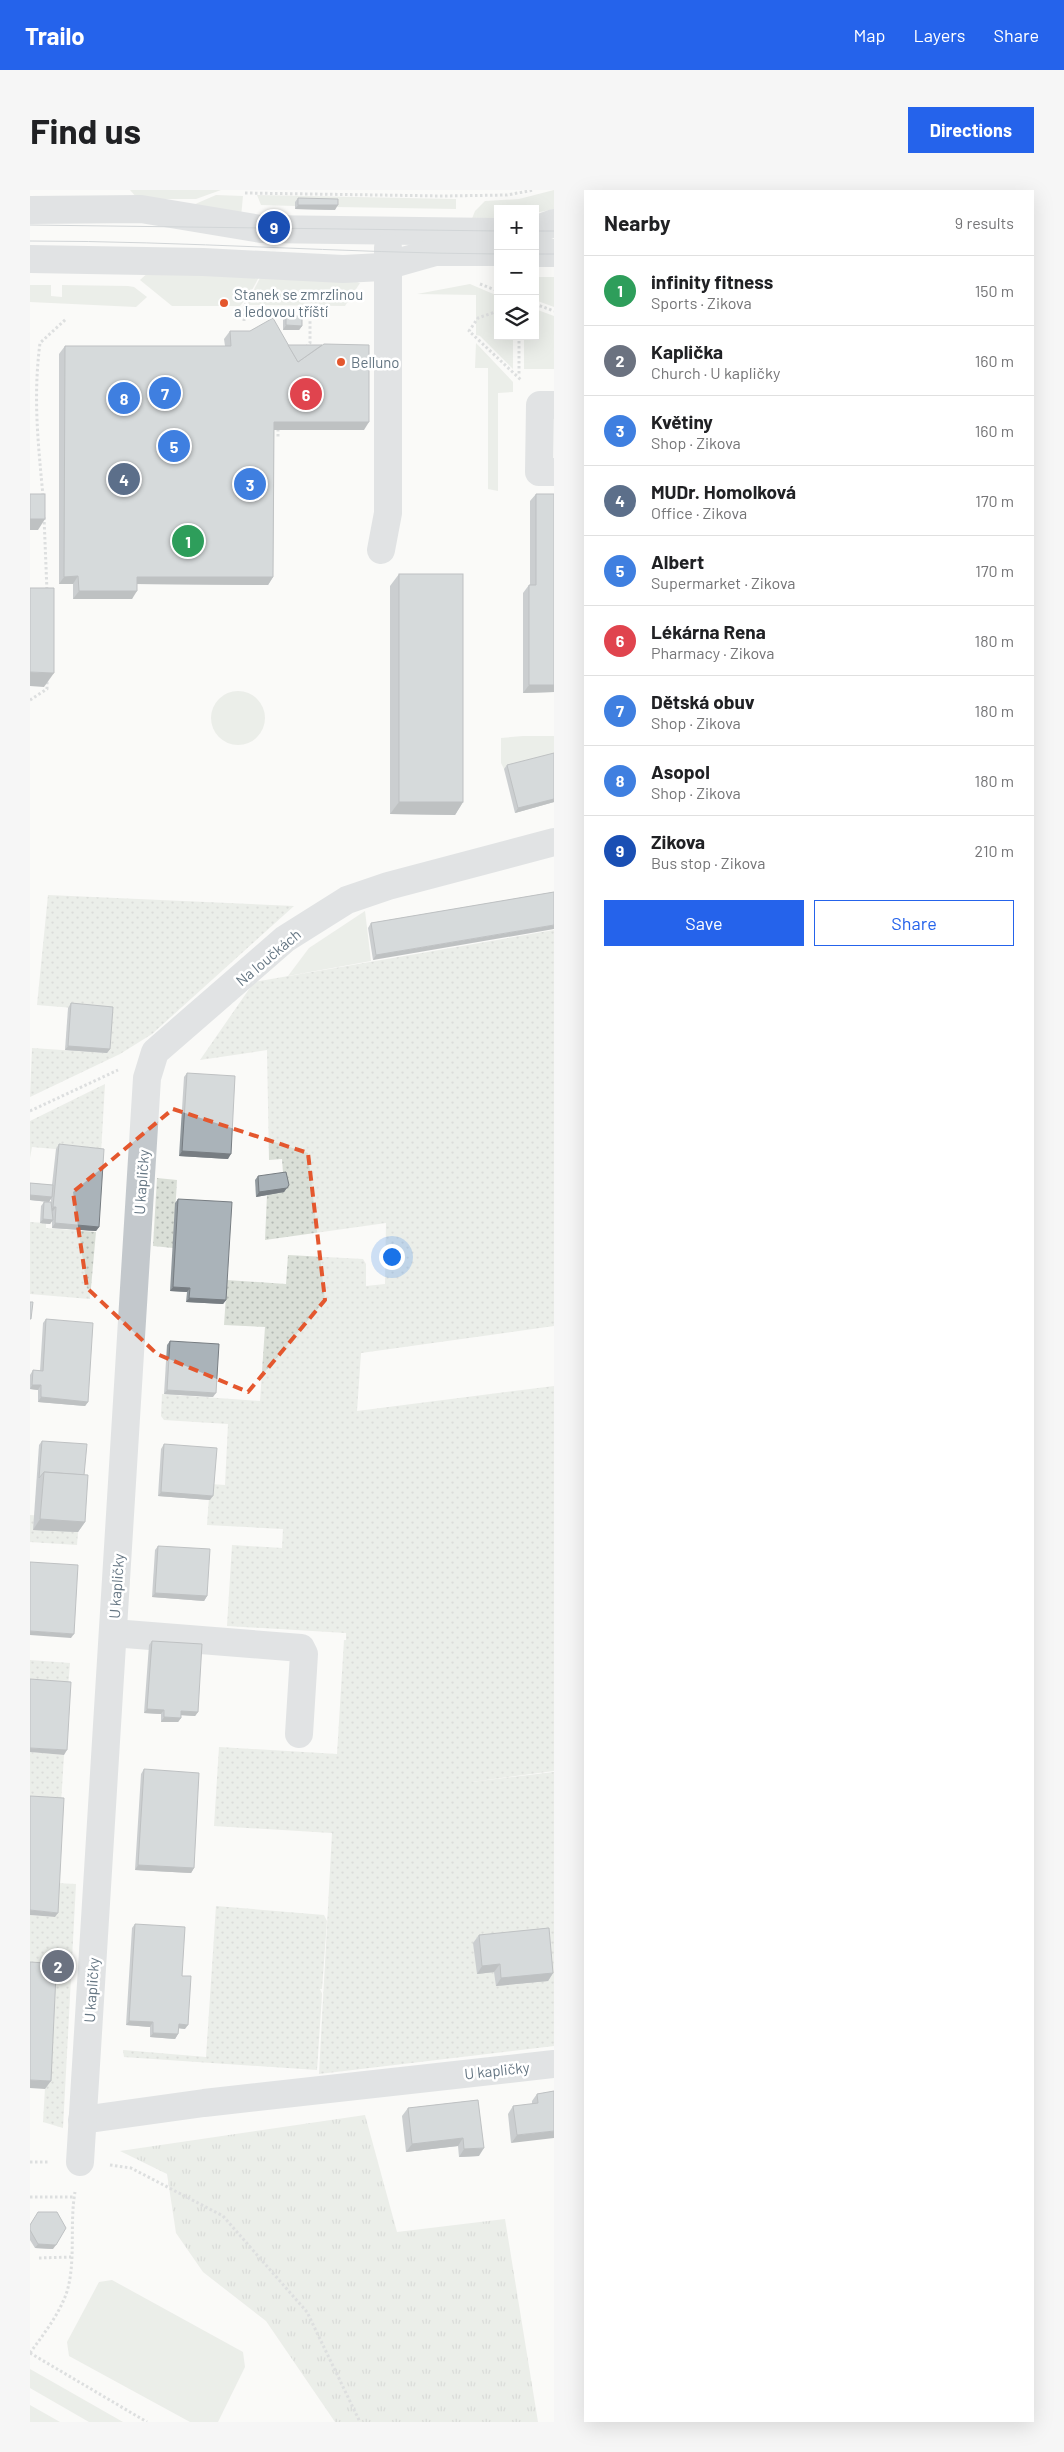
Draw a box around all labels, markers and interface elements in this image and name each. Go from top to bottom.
text: Trailo [25,21,85,50]
text: Map [853,24,885,46]
text: Layers [913,24,966,46]
text: Share [994,24,1039,46]
button: Directions [908,107,1034,153]
text: Find us [30,109,141,151]
map controls [494,205,539,340]
button: + [494,205,539,250]
pin: 9 [258,208,290,246]
text: Nearby [604,210,670,235]
text: 9 results [955,213,1014,232]
button: − [494,250,539,295]
text: infinity fitness [651,270,773,293]
text: 1 [617,281,623,300]
text: 150 m [975,281,1014,300]
place label: Stanek se zmrzlinou a ledovou tříští [234,285,363,320]
text: Sports · Zikova [651,293,752,312]
button: layers [494,295,539,340]
marker: Stanek se zmrzlinou a ledovou tříští [218,297,230,309]
text: Kaplička [651,340,723,363]
text: 2 [616,351,624,370]
text: 160 m [975,351,1014,370]
place label: Belluno [351,353,400,371]
marker: Belluno [335,356,347,368]
text: Church · U kapličky [651,363,780,382]
pin: 7 [149,374,181,412]
pin: 6 [290,375,322,413]
pin: 8 [108,379,140,417]
text: Květiny [651,410,713,433]
text: 3 [616,421,624,440]
text: 160 m [975,421,1014,440]
pin: 5 [158,427,190,465]
text: Shop · Zikova [651,433,741,452]
pin: 4 [108,460,140,498]
pin: 3 [234,465,266,503]
text: MUDr. Homolková [651,480,796,503]
text: 4 [615,491,625,510]
text: 170 m [975,491,1014,510]
text: Office · Zikova [651,503,747,522]
pin: 1 [172,522,204,560]
text: Albert [651,550,704,573]
text: 5 [616,561,624,580]
text: 170 m [975,561,1014,580]
text: Supermarket · Zikova [651,573,796,592]
text: Lékárna Rena [651,620,766,643]
text: 6 [616,631,624,650]
text: 180 m [975,631,1014,650]
text: Pharmacy · Zikova [651,643,774,662]
text: Dětská obuv [651,690,755,713]
text: 7 [616,701,624,720]
text: 180 m [975,701,1014,720]
text: Shop · Zikova [651,713,741,732]
text: Asopol [651,760,710,783]
text: 8 [616,771,624,790]
text: 180 m [975,771,1014,790]
text: Shop · Zikova [651,783,741,802]
text: Zikova [651,830,705,853]
text: 9 [616,841,624,860]
text: 210 m [975,841,1014,860]
text: Bus stop · Zikova [651,853,765,872]
button: Save [604,900,804,946]
button: Share [814,900,1014,946]
street label: Na loučkách [232,925,304,989]
street label: U kapličky [130,1149,152,1215]
your location [379,1244,405,1270]
street label: U kapličky [105,1553,127,1619]
pin: 2 [42,1947,74,1985]
street label: U kapličky [80,1957,102,2023]
street label: U kapličky [463,2058,531,2082]

